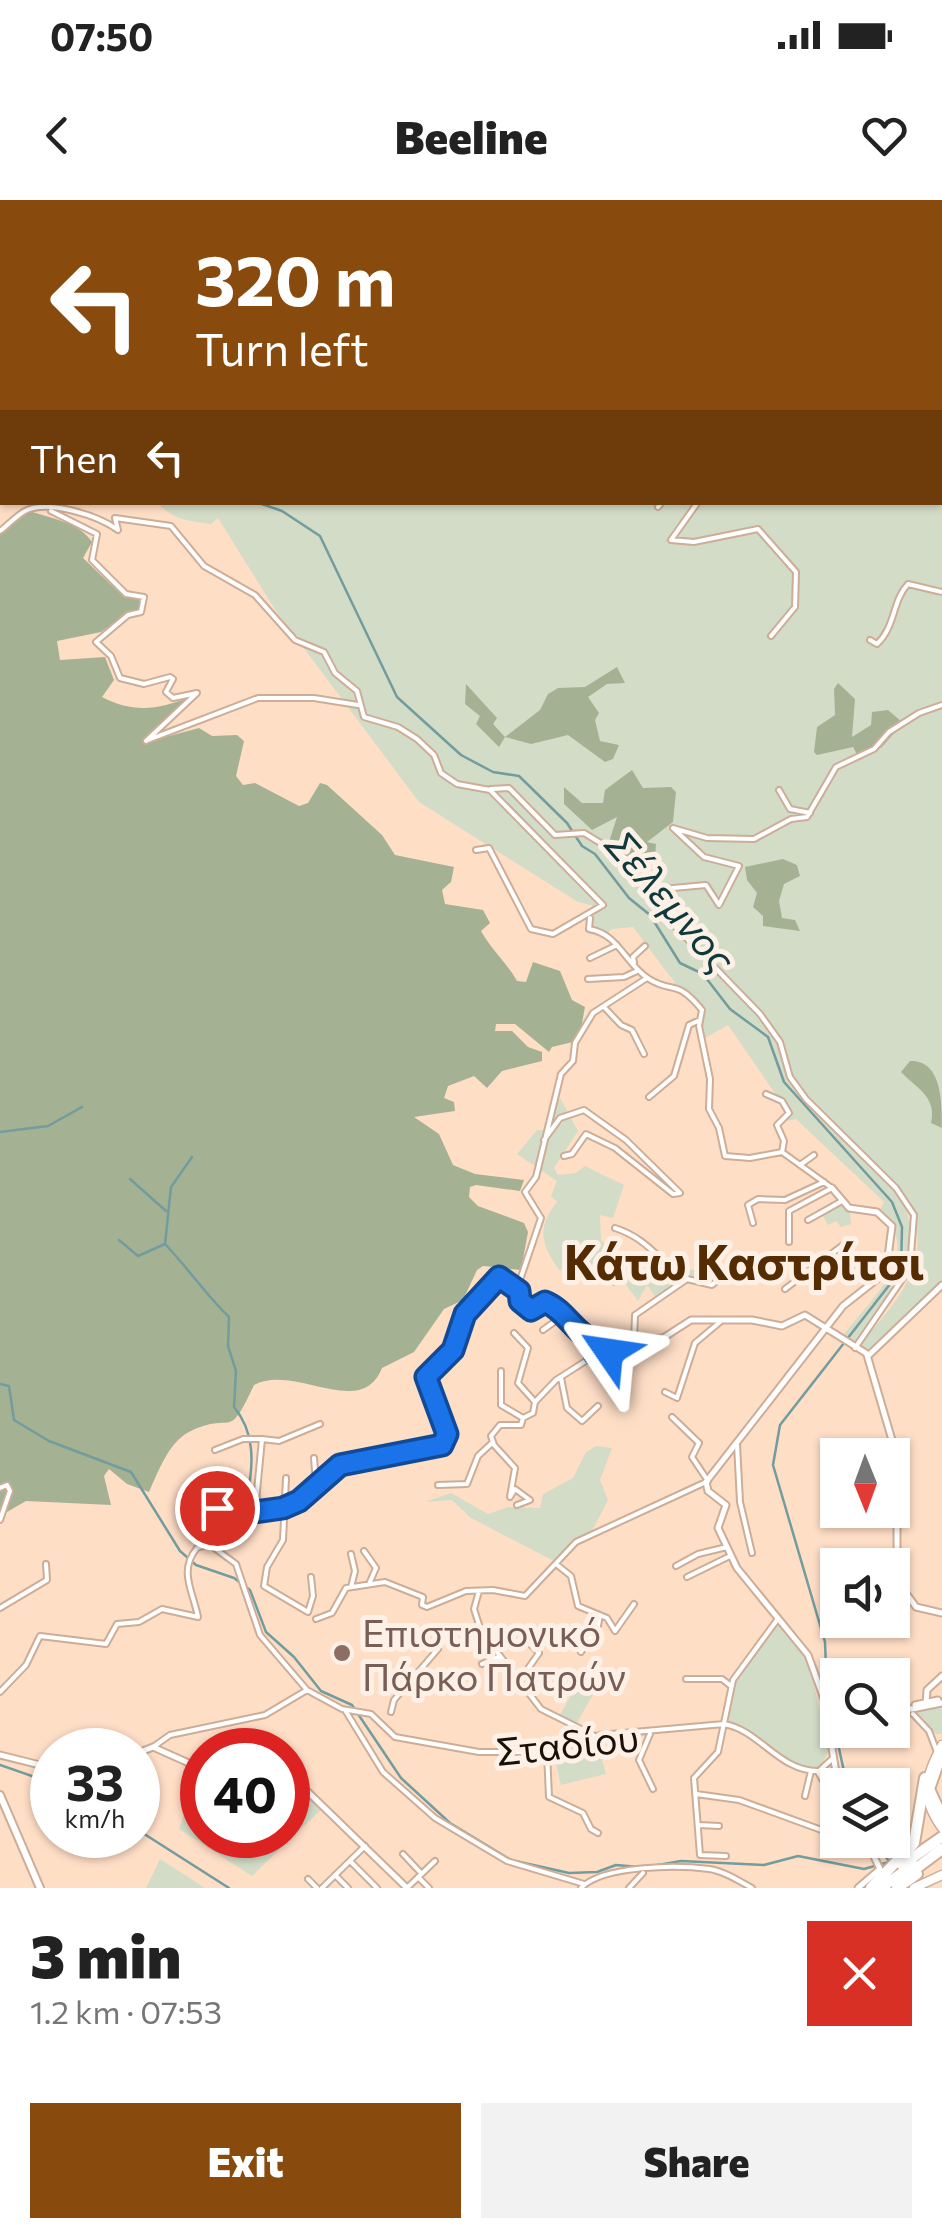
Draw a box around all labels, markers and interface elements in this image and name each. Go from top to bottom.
text: 07:50 [50,12,153,59]
icon: back [30,108,85,163]
text: Beeline [394,108,548,163]
icon: heart [857,108,912,163]
text: 320 m [195,235,396,320]
icon: left [30,240,160,370]
text: Turn left [195,320,369,375]
icon: left [138,430,193,485]
text: Then [30,434,118,481]
water label: Σέλεμνος [596,818,747,981]
district label: Κάτω Καστρίτσι [564,1231,924,1290]
position arrow [557,1300,661,1404]
north arrow [820,1438,910,1528]
map controls [820,1438,910,1858]
pin [175,1466,260,1551]
icon: arrive [190,1481,245,1536]
button: sound [820,1548,910,1638]
place label: Επιστημονικό Πάρκο Πατρών [362,1608,626,1699]
marker: Επιστημονικό Πάρκο Πατρών [331,1642,353,1664]
button: search [820,1658,910,1748]
street label: Σταδίου [493,1712,641,1774]
speed limit sign: 40 [180,1728,310,1858]
text: 33 [66,1750,124,1811]
button: layers [820,1768,910,1858]
text: km/h [65,1803,125,1833]
text: 3 min [30,1917,181,1990]
button: close [807,1921,912,2026]
text: 1.2 km · 07:53 [30,1991,222,2031]
button: Exit [30,2103,461,2218]
button: Share [481,2103,912,2218]

